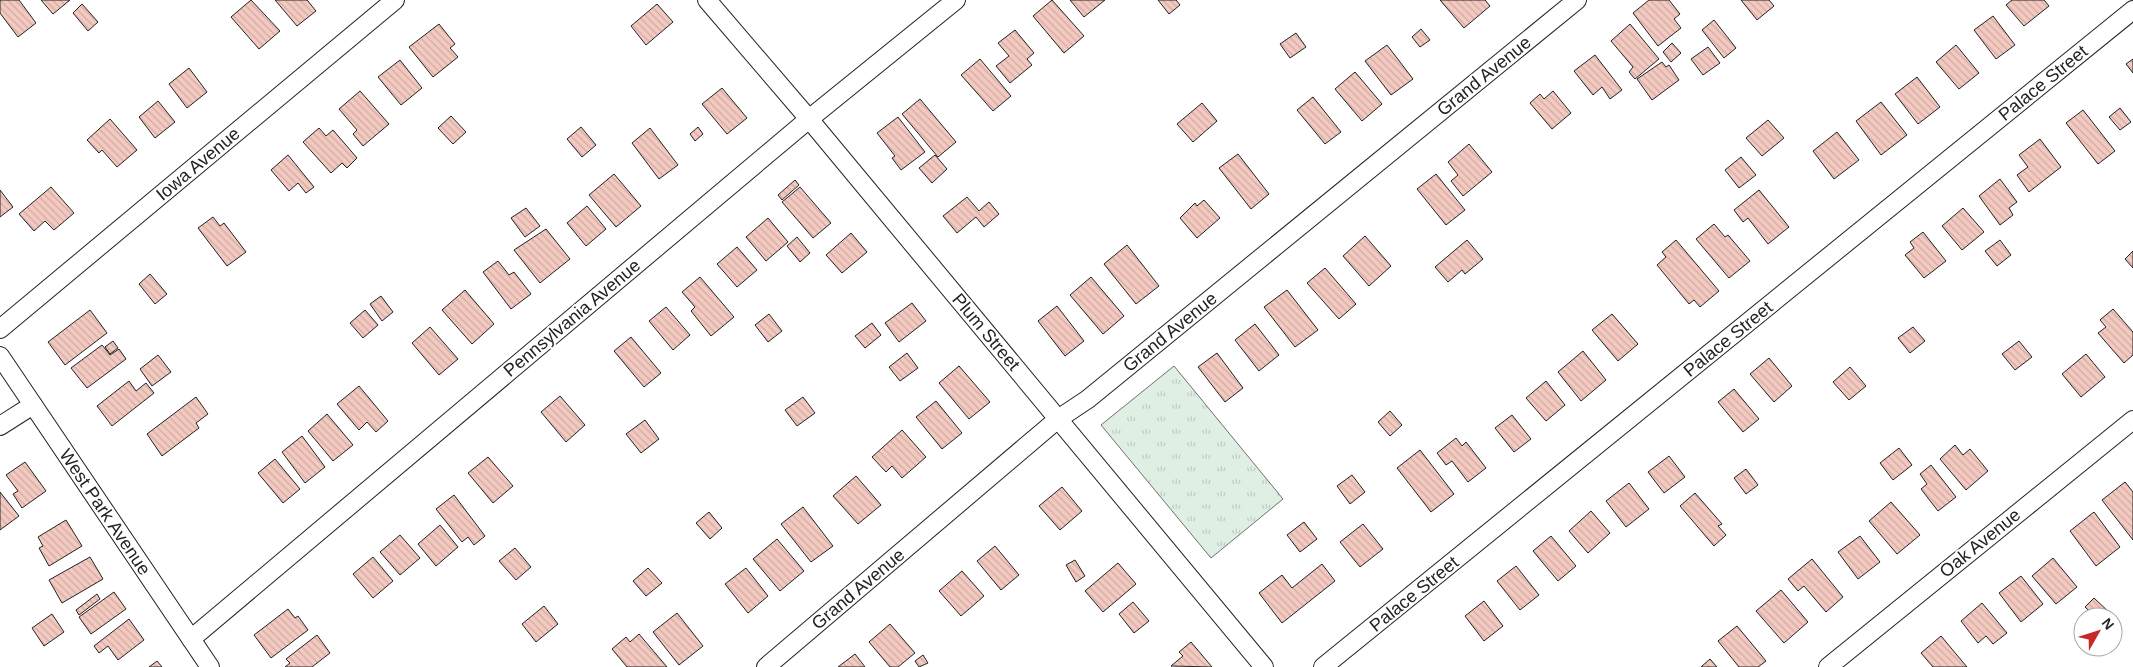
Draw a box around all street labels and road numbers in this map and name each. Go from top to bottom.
street label: Grand Avenue [1433,32,1535,120]
street label: Palace Street [1995,41,2091,125]
street label: Iowa Avenue [152,123,244,205]
street label: Pennsylvania Avenue [500,255,644,381]
street label: Grand Avenue [1119,288,1221,376]
street label: Plum Street [948,290,1024,374]
street label: Palace Street [1680,297,1776,381]
street label: West Park Avenue [55,445,155,579]
street label: Oak Avenue [1936,504,2024,582]
street label: Grand Avenue [808,544,908,634]
street label: Palace Street [1366,552,1462,636]

